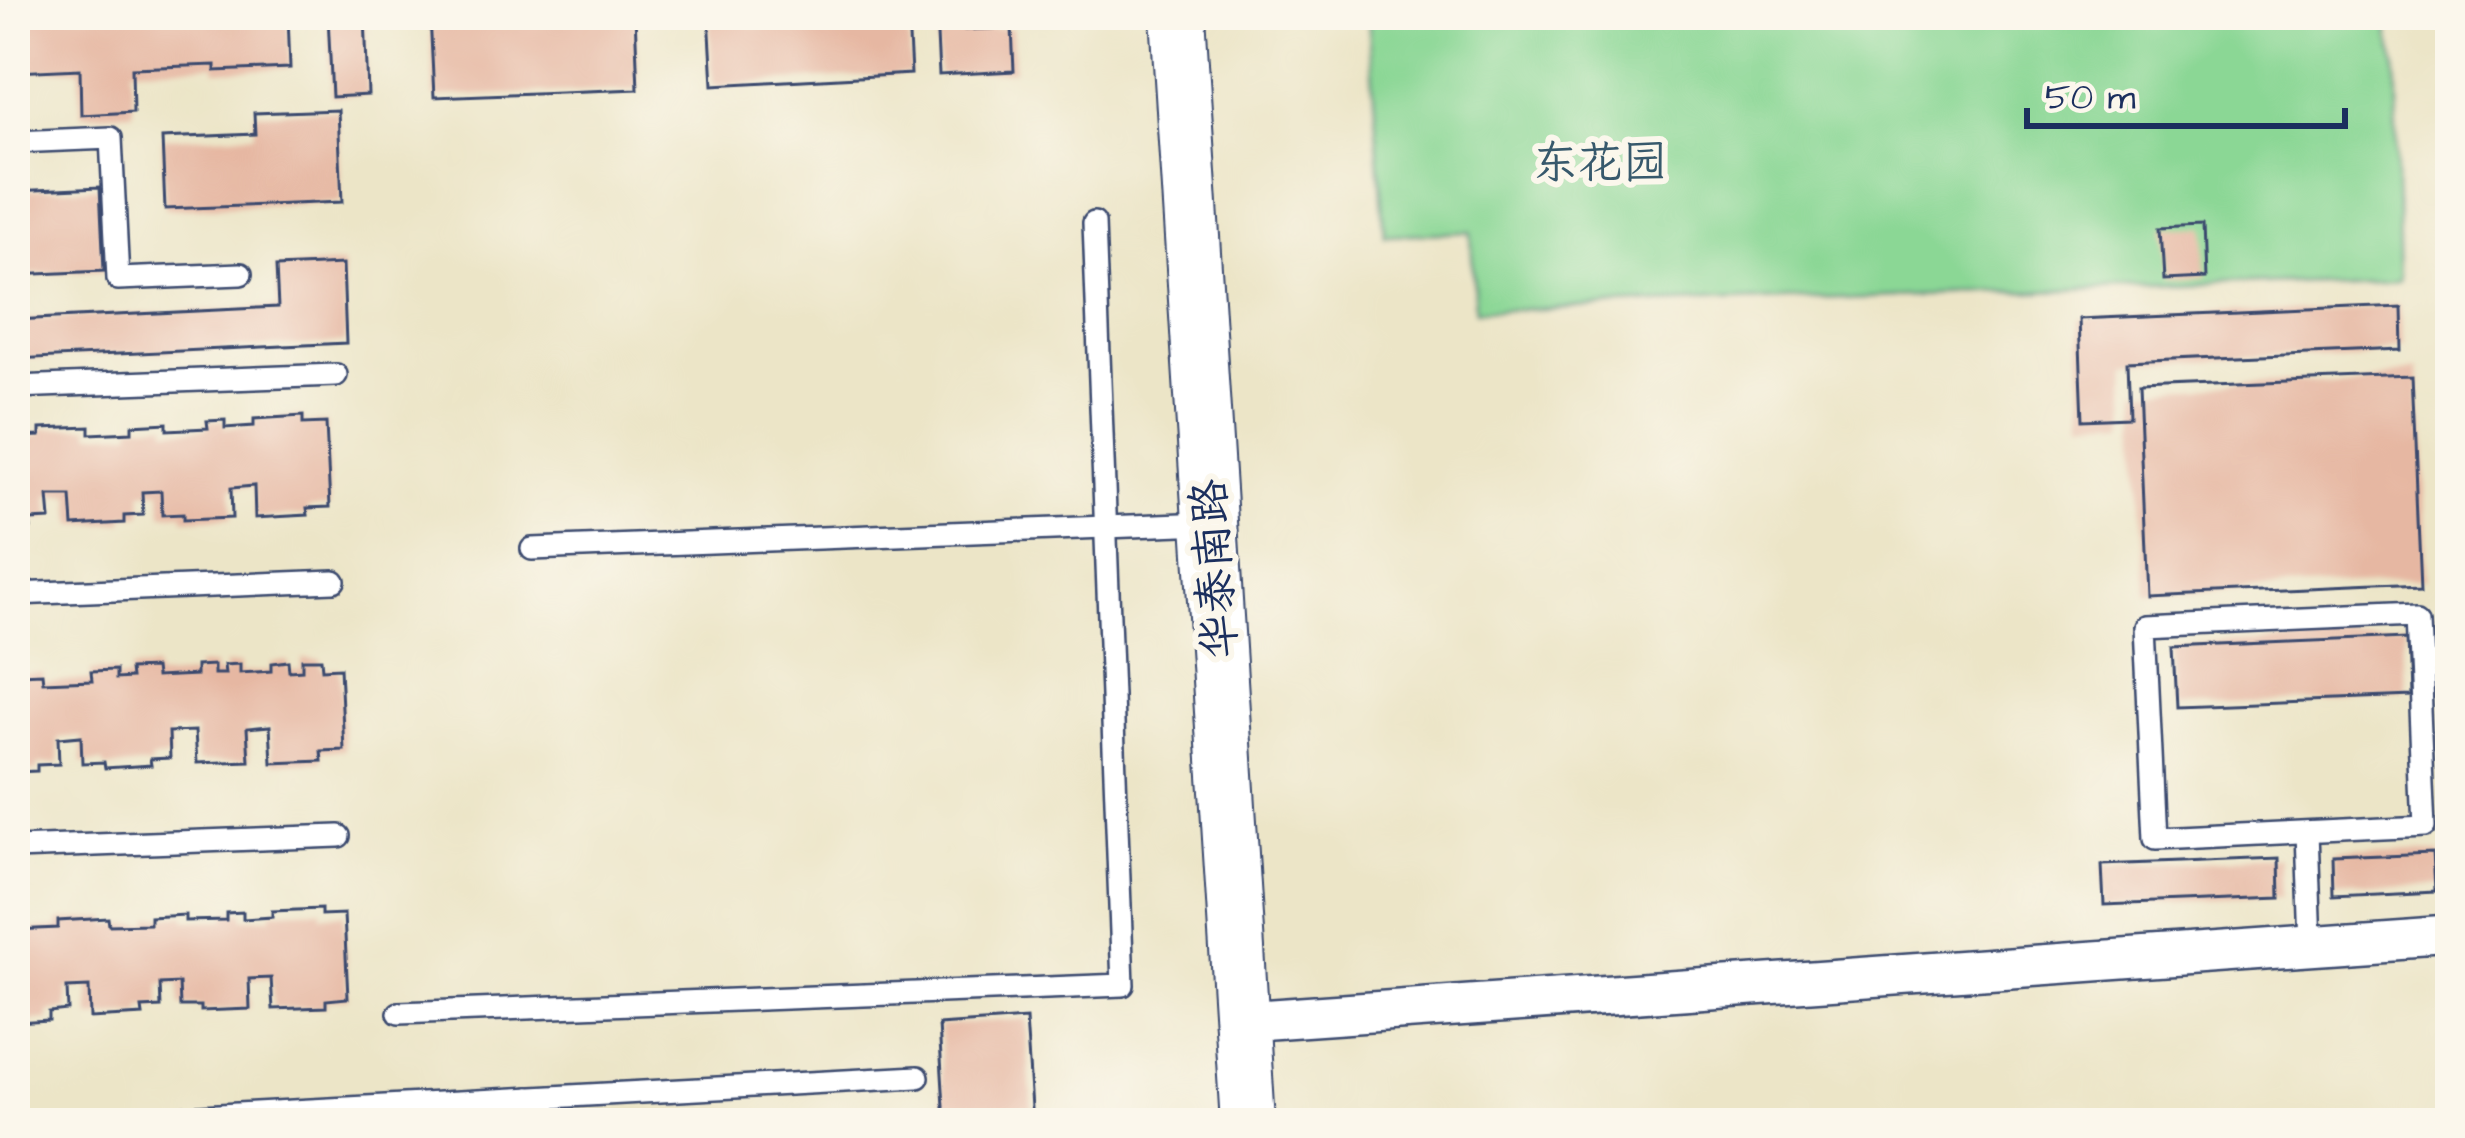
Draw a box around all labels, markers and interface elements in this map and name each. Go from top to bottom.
scale bar [2027,54,2345,128]
text: 50 m [2045,72,2136,123]
park label: 东花园 [1532,133,1668,195]
street label: 华泰南路 [1179,477,1253,661]

